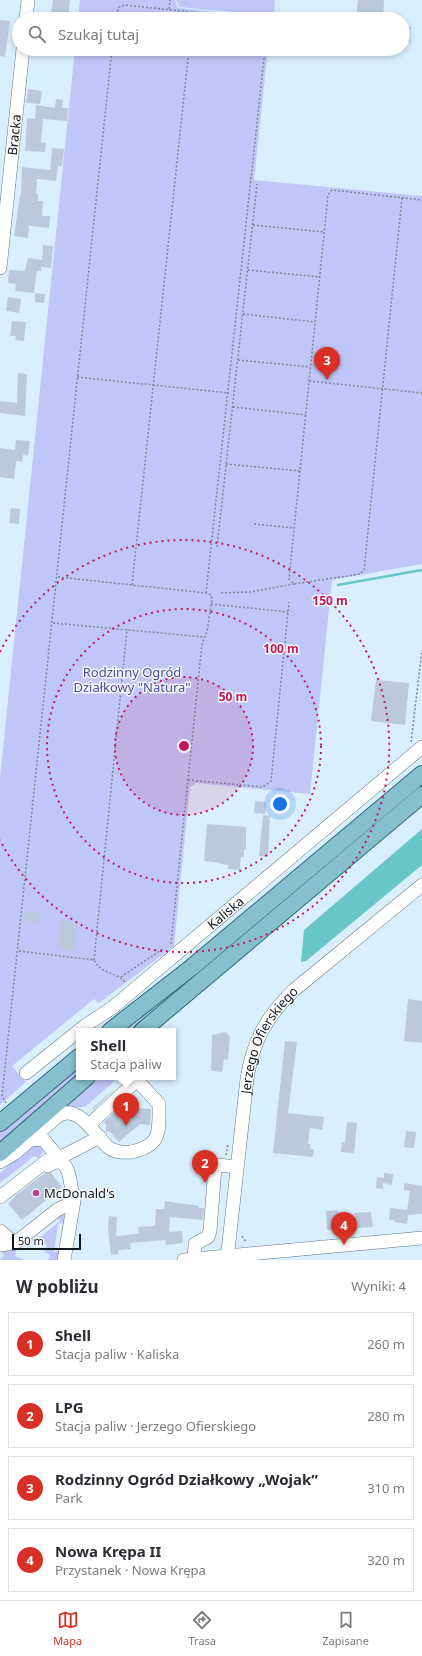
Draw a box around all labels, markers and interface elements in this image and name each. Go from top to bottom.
search box [12,12,410,56]
icon: search [26,23,48,45]
text: Szukaj tutaj [58,24,139,44]
street label: Bracka [3,113,25,156]
pin: 3 [314,347,340,380]
text: 150 m [312,592,348,609]
text: 100 m [263,640,299,657]
park label: Rodzinny Ogród Działkowy "Natura" [73,663,191,696]
text: 50 m [219,688,247,705]
centre of rings [177,739,191,753]
your location [270,794,290,814]
street label: Kaliska [203,892,247,933]
street label: Jerzego Ofierskiego [236,982,302,1097]
popup [76,1028,176,1080]
text: Shell [90,1035,126,1055]
text: Stacja paliw [90,1055,162,1073]
pin: 1 [113,1093,139,1126]
pin: 2 [192,1150,218,1183]
place label: McDonald's [44,1184,115,1202]
marker: McDonald's [31,1188,41,1198]
pin: 4 [331,1212,357,1245]
scale bar [12,1232,81,1251]
text: 50 m [18,1233,44,1248]
text: W pobliżu [16,1275,99,1298]
text: Wyniki: 4 [351,1277,406,1295]
text: Shell [55,1325,91,1345]
text: 1 [26,1335,34,1353]
text: 260 m [367,1335,405,1353]
text: Stacja paliw · Kaliska [55,1345,179,1363]
text: LPG [55,1397,84,1417]
text: 2 [26,1407,34,1425]
text: 280 m [367,1407,405,1425]
text: Stacja paliw · Jerzego Ofierskiego [55,1417,256,1435]
text: Rodzinny Ogród Działkowy „Wojak” [55,1469,318,1489]
text: 3 [26,1479,34,1497]
text: 310 m [367,1479,405,1497]
text: Park [55,1489,82,1507]
text: Nowa Krępa II [55,1541,161,1561]
text: 4 [26,1551,34,1569]
text: 320 m [367,1551,405,1569]
text: Przystanek · Nowa Krępa [55,1561,206,1579]
tab: Mapa [53,1609,82,1648]
tab: Trasa [189,1609,216,1648]
tab: Zapisane [322,1609,369,1648]

